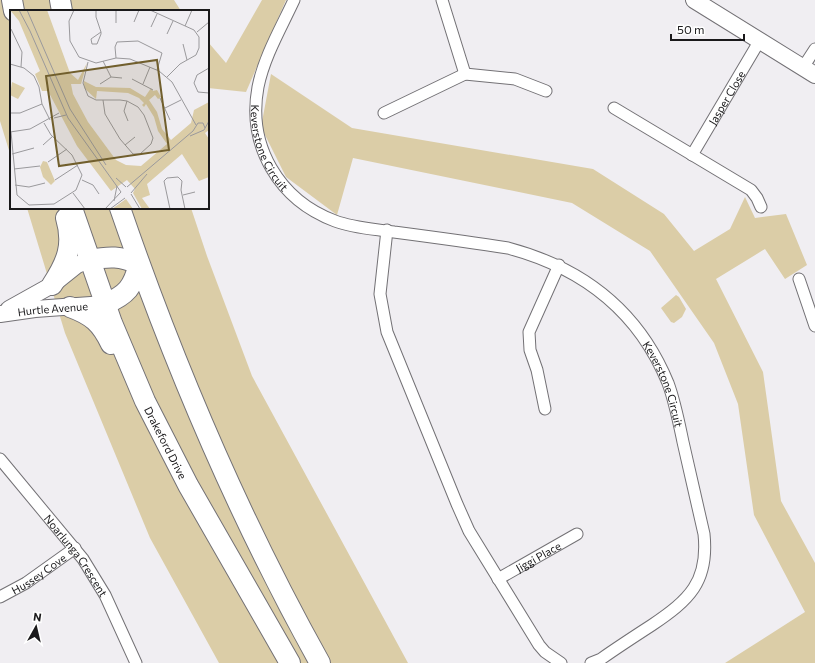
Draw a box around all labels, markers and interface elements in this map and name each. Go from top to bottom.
inset map [10,10,209,209]
scale bar [671,16,744,42]
text: 50 m [677,22,705,36]
street label: Jasper Close [705,68,747,127]
street label: Keverstone Circuit [249,104,292,193]
street label: Hurtle Avenue [17,299,89,318]
street label: Keverstone Circuit [641,338,686,429]
street label: Drakeford Drive [142,404,190,481]
street label: Noarlunga Crescent [42,511,111,599]
street label: Jiggi Place [513,538,563,575]
street label: Hussey Cove [9,550,68,596]
north arrow [16,607,56,647]
text: N [32,610,42,624]

